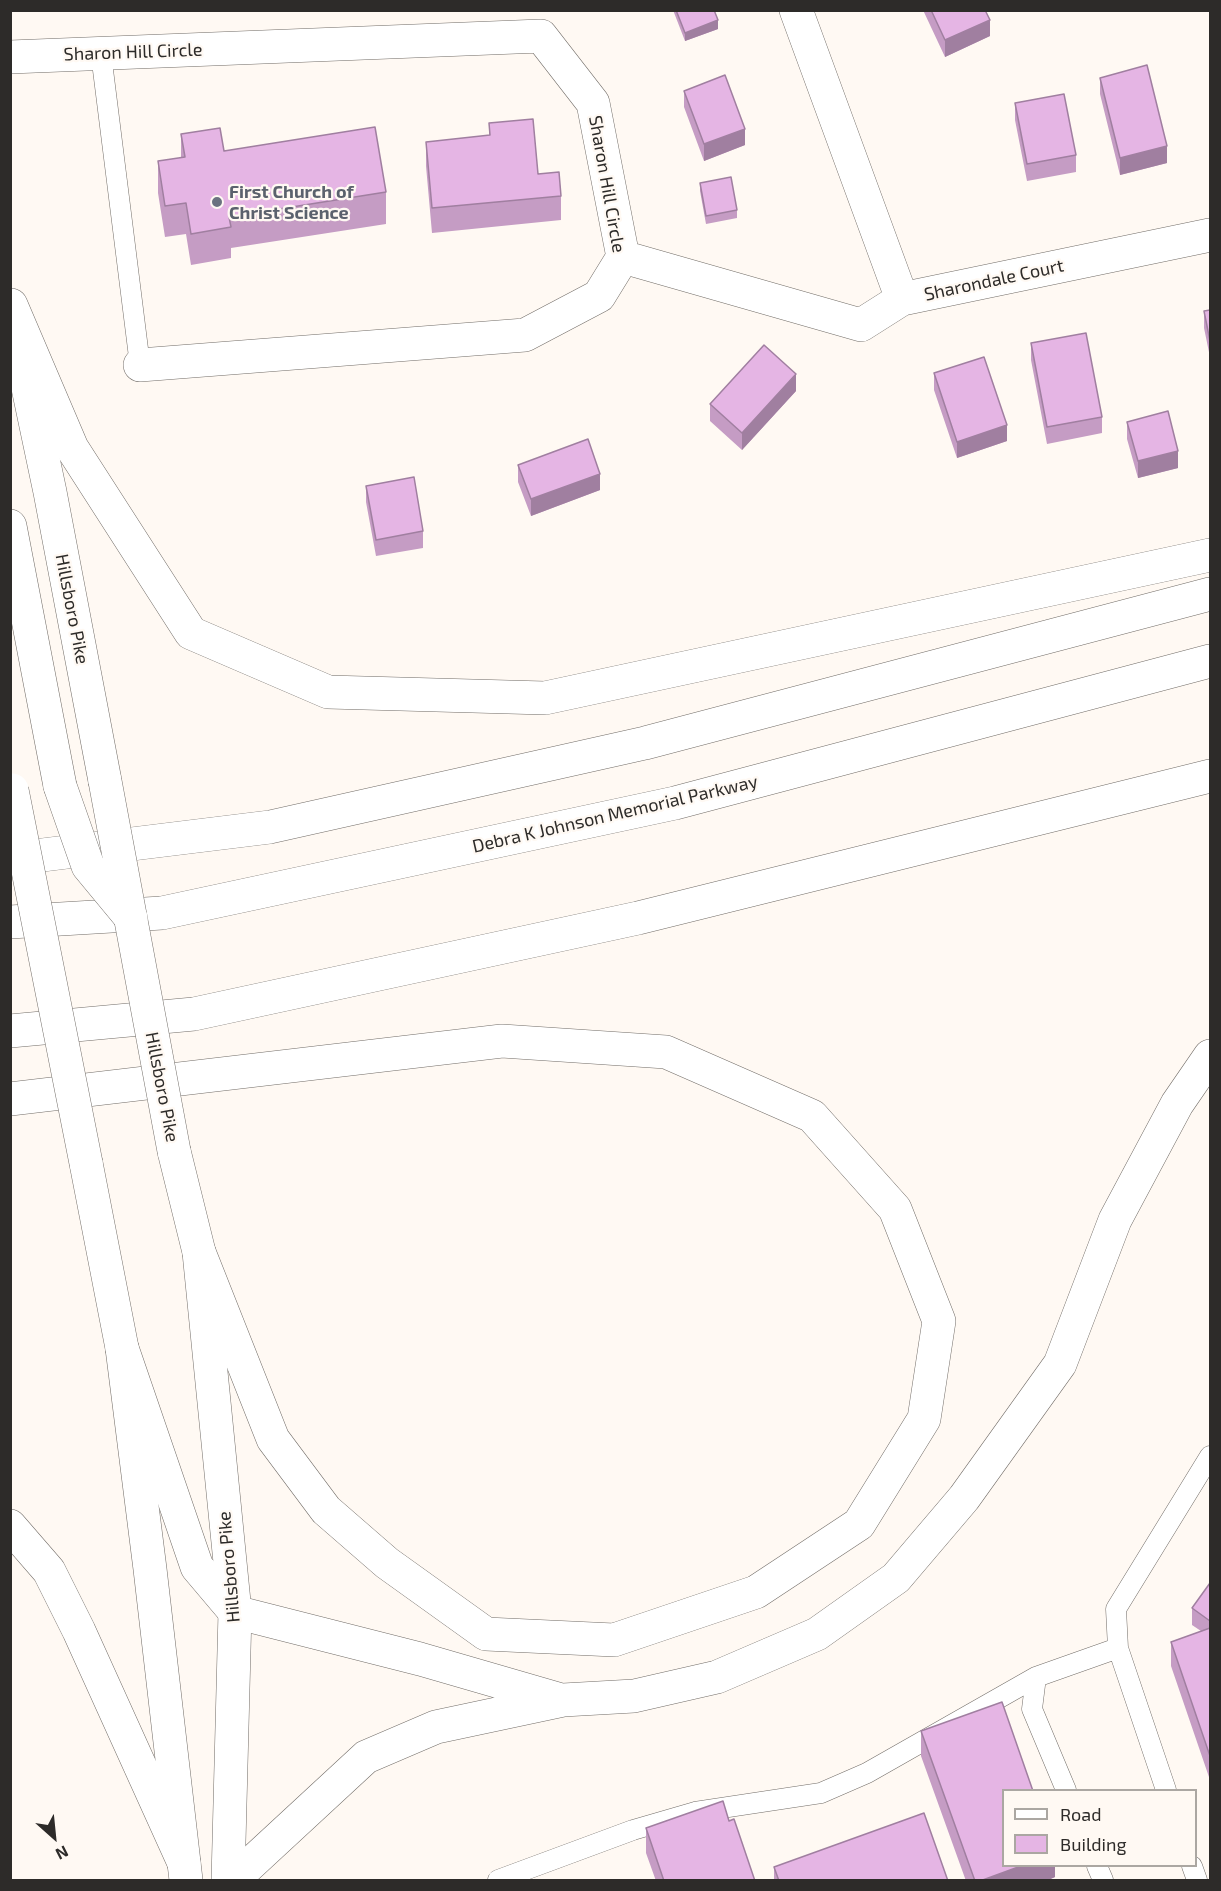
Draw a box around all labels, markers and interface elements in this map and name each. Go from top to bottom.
street label: Sharon Hill Circle [63,39,203,65]
street label: Sharon Hill Circle [584,114,630,254]
place label: First Church of Christ Science [229,181,354,224]
marker: First Church of Christ Science [210,195,224,209]
street label: Sharondale Court [922,255,1066,305]
street label: Hillsboro Pike [51,552,93,666]
street label: Debra K Johnson Memorial Parkway [470,771,760,857]
street label: Hillsboro Pike [141,1030,183,1144]
street label: Hillsboro Pike [213,1510,245,1624]
legend [1002,1789,1197,1867]
text: Road [1060,1803,1101,1825]
north arrow [24,1807,84,1867]
text: Building [1060,1833,1127,1855]
text: N [53,1842,72,1865]

